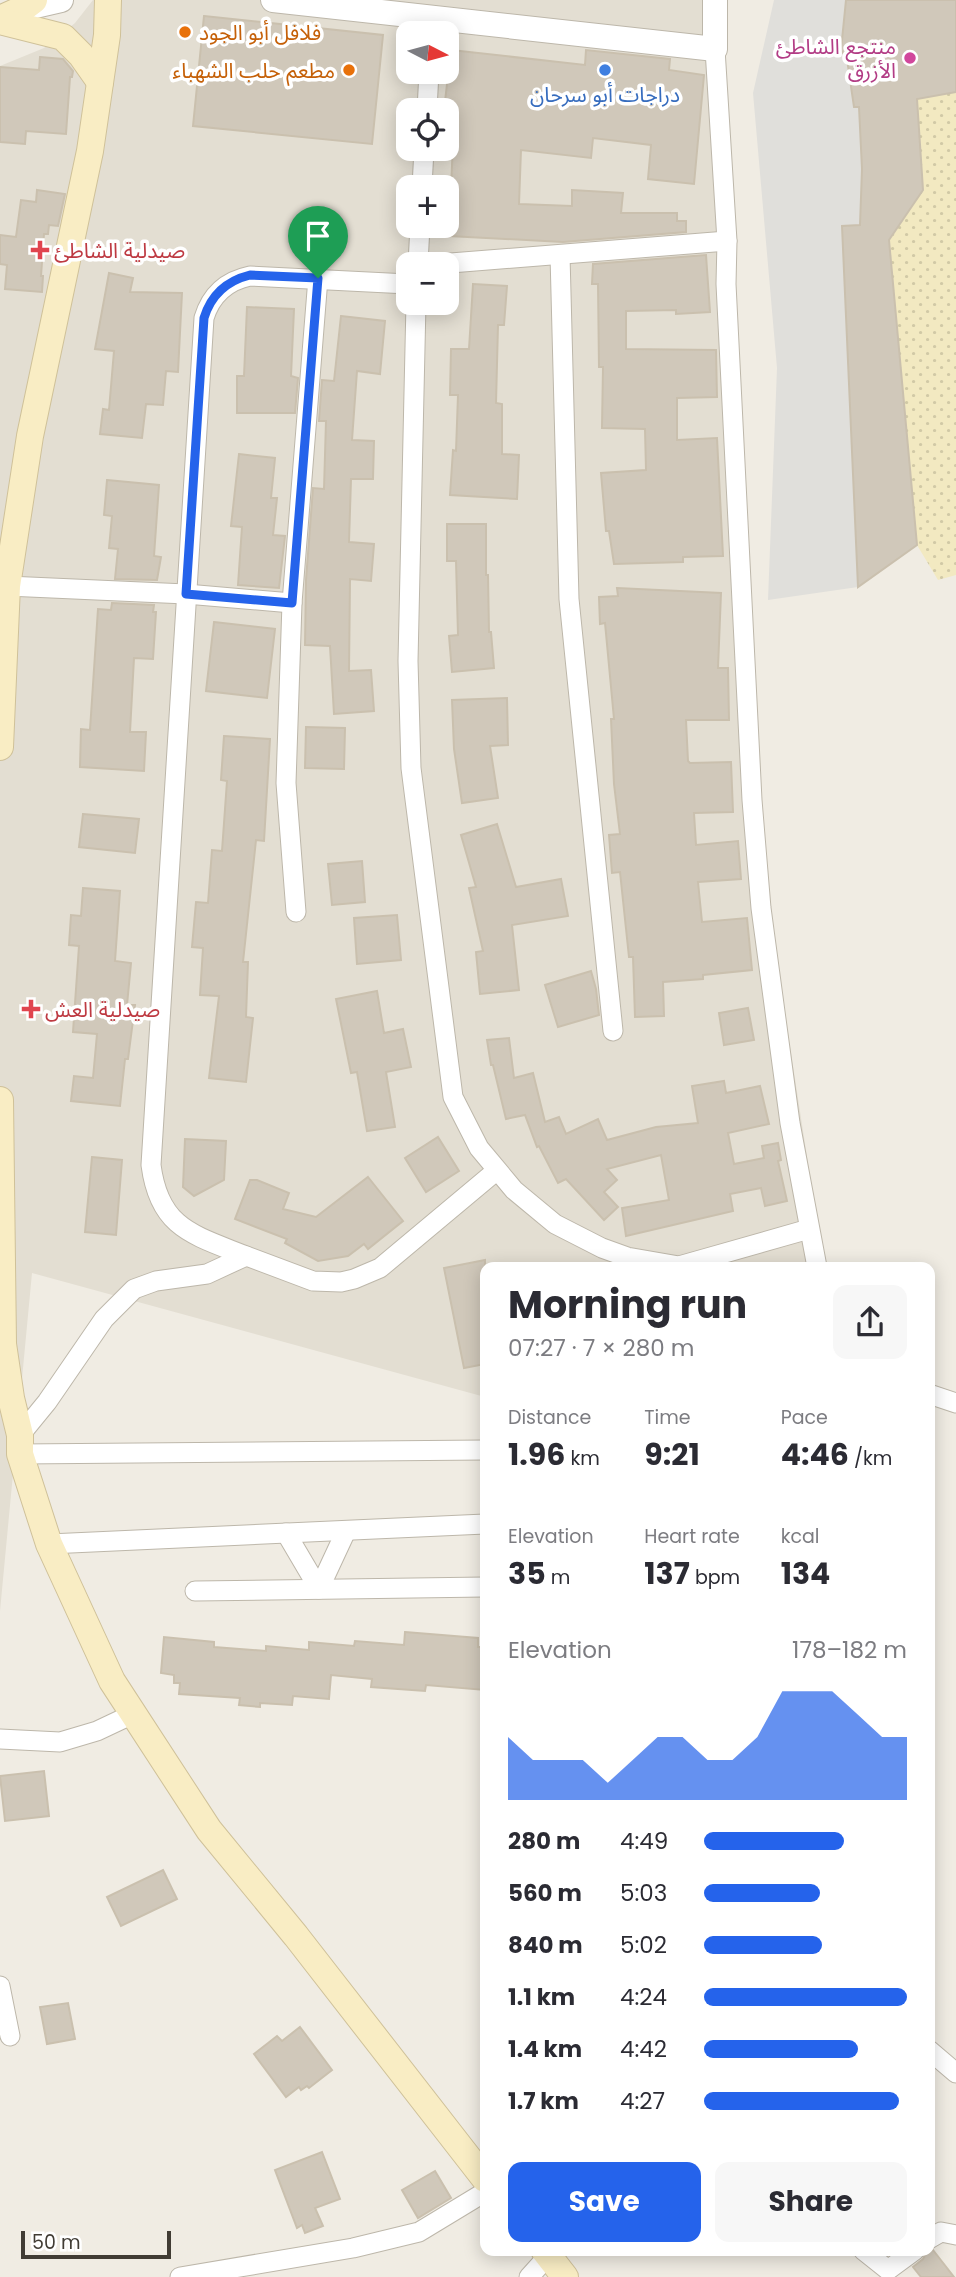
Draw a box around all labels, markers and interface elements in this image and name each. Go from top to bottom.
place label: فلافل أبو الجود [199,18,321,47]
north arrow [396,21,458,84]
map controls [396,21,459,315]
marker: فلافل أبو الجود [177,24,193,40]
place label: منتجع الشاطئ الأزرق [776,32,896,85]
marker: منتجع الشاطئ الأزرق [902,50,918,66]
place label: مطعم حلب الشهباء [173,56,335,86]
marker: مطعم حلب الشهباء [341,62,357,78]
marker: دراجات أبو سرحان [597,62,613,78]
place label: دراجات أبو سرحان [530,80,680,109]
button: locate [396,98,459,161]
button: + [396,175,459,238]
pin [288,206,348,278]
icon: arrive [299,217,337,255]
place label: صيدلية الشاطئ [54,236,185,265]
marker: صيدلية الشاطئ [32,242,48,258]
button: − [396,252,459,315]
place label: صيدلية العش [45,995,160,1024]
marker: صيدلية العش [23,1001,39,1017]
text: Morning run [508,1278,747,1331]
button: share [833,1285,907,1359]
text: 07:27 · 7 × 280 m [508,1332,694,1364]
text: Distance [508,1404,591,1431]
text: Time [644,1404,691,1431]
text: Pace [781,1404,828,1431]
text: 1.96 [508,1433,565,1476]
text: 9:21 [644,1433,700,1476]
text: 4:46 [781,1433,849,1476]
text: km [565,1445,600,1472]
text: /km [849,1445,892,1472]
text: Elevation [508,1523,594,1550]
text: Heart rate [644,1523,740,1550]
text: kcal [781,1523,820,1550]
text: 35 [508,1552,546,1595]
text: 137 [644,1552,690,1595]
text: 134 [781,1552,830,1595]
text: m [546,1564,570,1591]
text: bpm [690,1564,740,1591]
text: Elevation [508,1634,612,1666]
text: 178–182 m [792,1634,907,1666]
text: 280 m [508,1825,580,1857]
text: 4:49 [620,1825,668,1857]
text: 560 m [508,1877,582,1909]
text: 5:03 [620,1877,667,1909]
text: 840 m [508,1929,583,1961]
text: 5:02 [620,1929,667,1961]
text: 1.1 km [508,1981,575,2013]
text: 4:24 [620,1981,667,2013]
text: 1.4 km [508,2033,582,2065]
text: 4:42 [620,2033,667,2065]
text: 1.7 km [508,2085,579,2117]
text: 4:27 [620,2085,665,2117]
button: Save [508,2162,701,2242]
button: Share [715,2162,907,2242]
scale bar [21,2228,172,2260]
text: 50 m [32,2229,81,2256]

